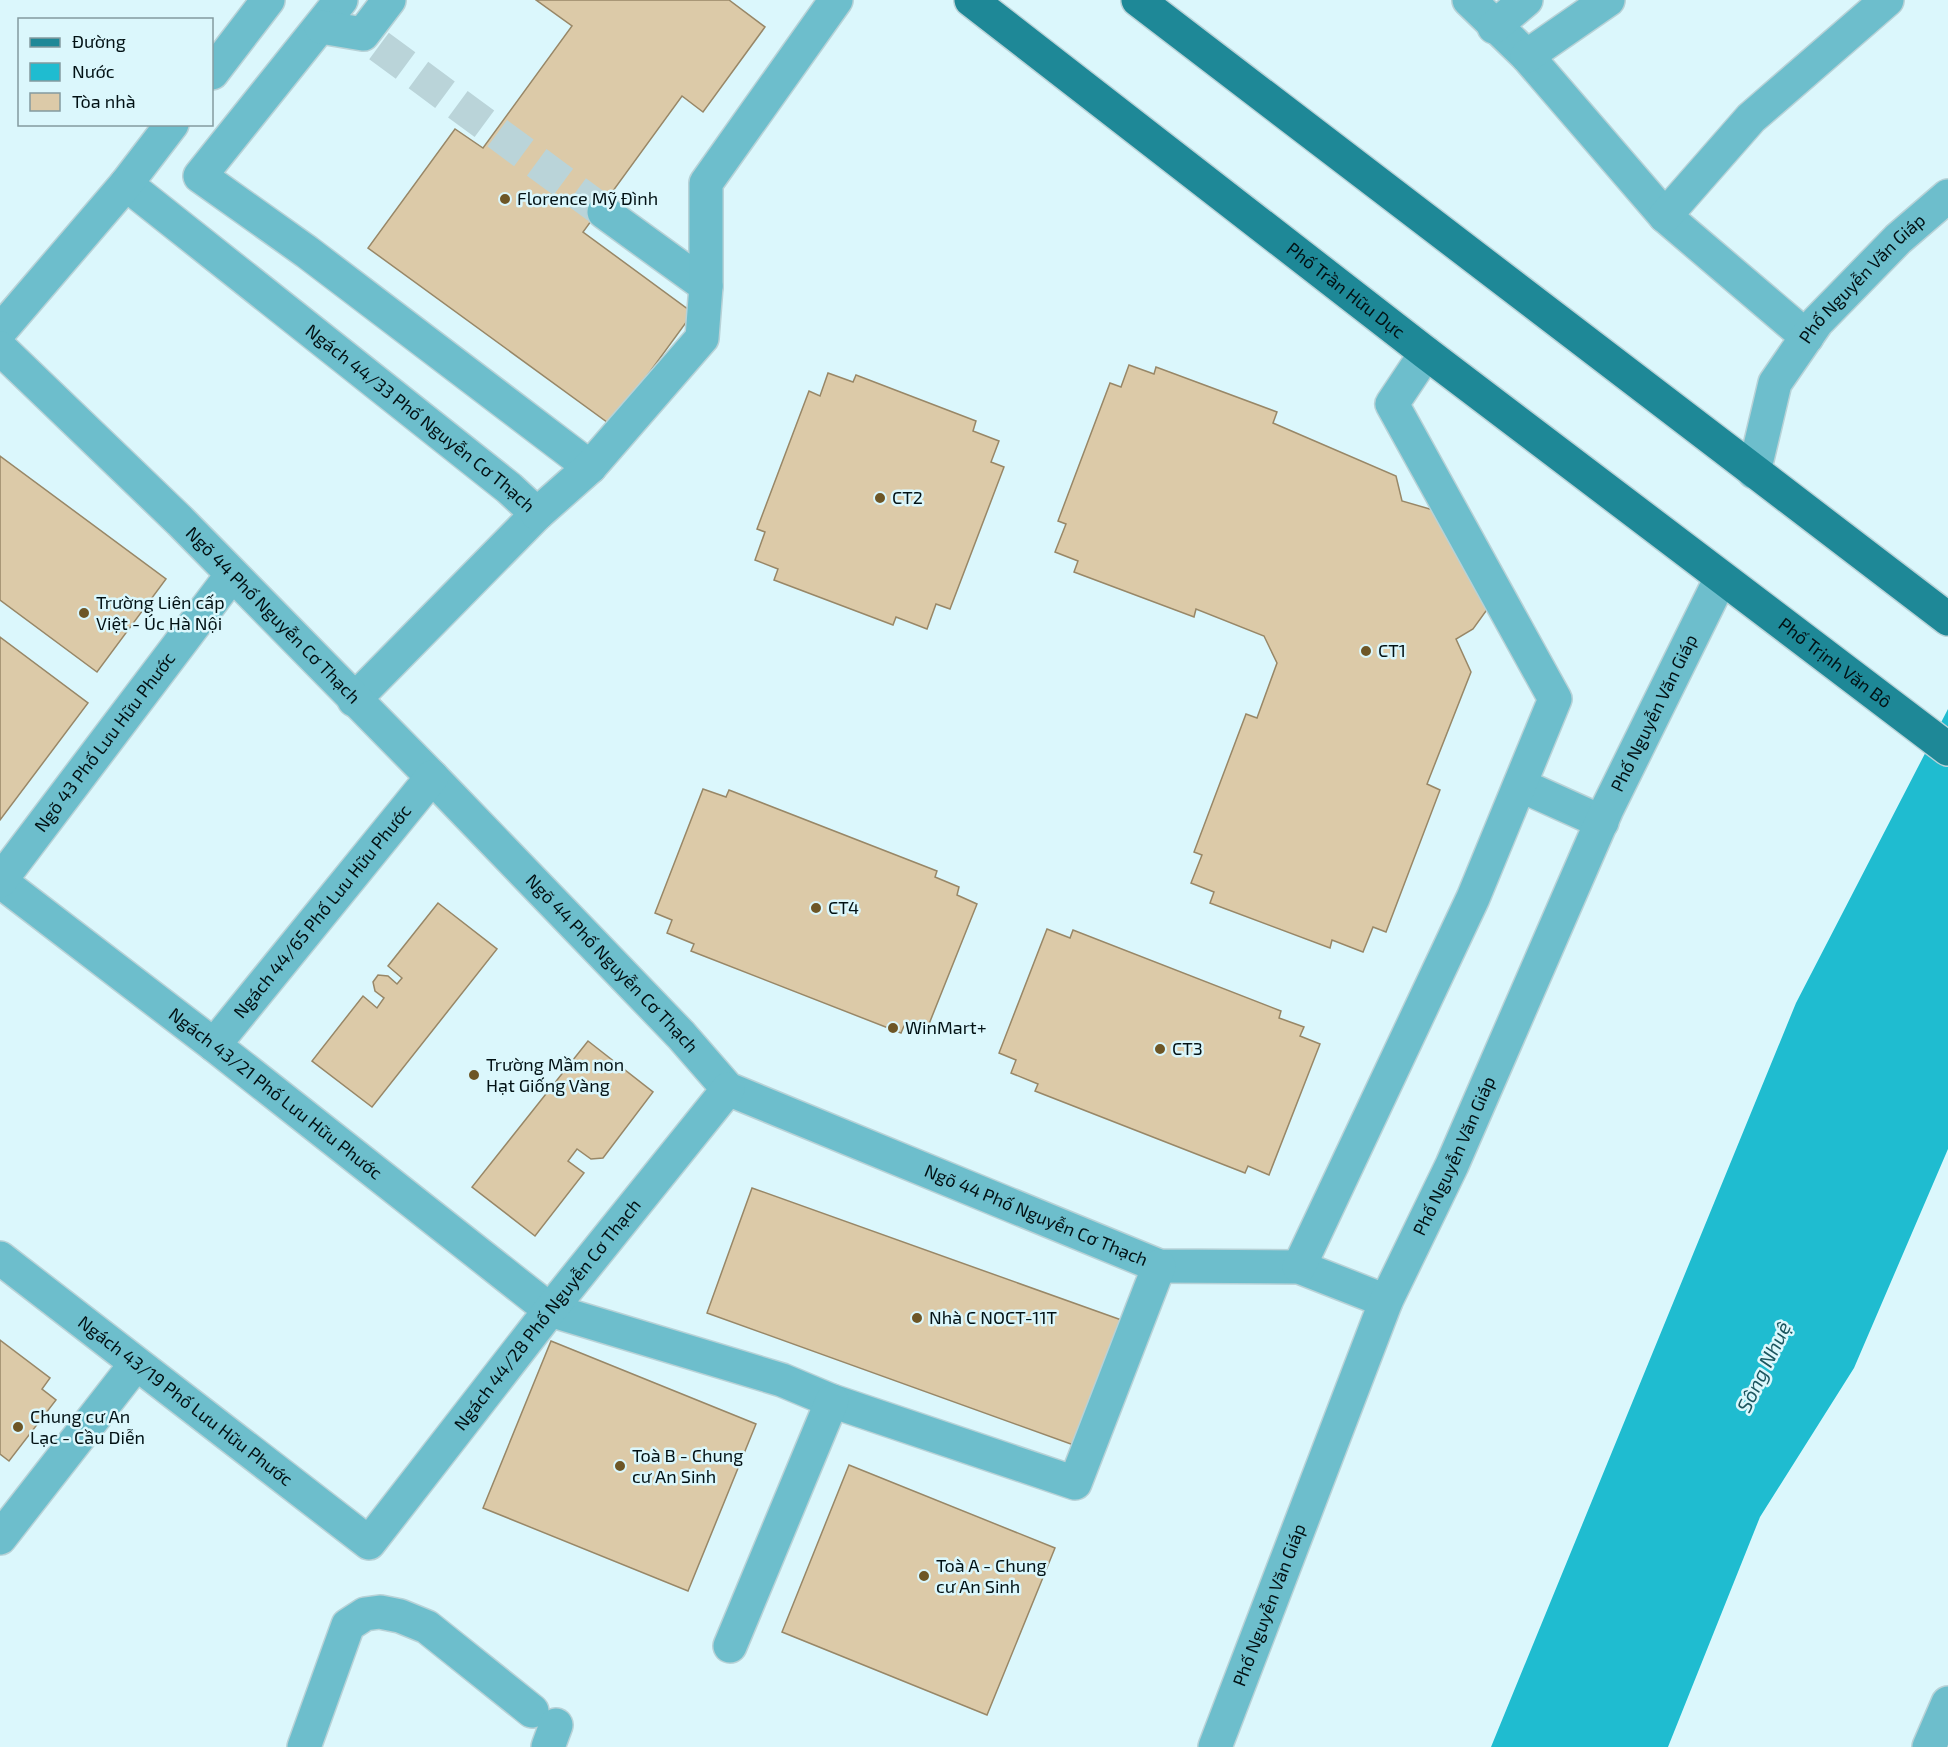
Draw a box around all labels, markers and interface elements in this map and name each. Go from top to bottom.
legend [18,18,213,126]
text: Đường [72,30,126,52]
text: Nước [72,60,115,82]
text: Tòa nhà [72,90,136,112]
place label: Florence Mỹ Đình [517,187,658,209]
marker: Florence Mỹ Đình [498,192,512,206]
street label: Phố Nguyễn Văn Giáp [1794,209,1929,347]
street label: Phố Trần Hữu Dực [1283,237,1410,343]
street label: Ngách 44/33 Phố Nguyễn Cơ Thạch [302,319,540,516]
place label: CT2 [892,486,923,508]
marker: CT2 [873,491,887,505]
street label: Ngõ 44 Phố Nguyễn Cơ Thạch [182,522,365,708]
place label: Trường Liên cấp Việt - Úc Hà Nội [96,591,225,634]
marker: Trường Liên cấp Việt - Úc Hà Nội [77,606,91,620]
street label: Phố Trịnh Văn Bô [1775,612,1896,712]
street label: Phố Nguyễn Văn Giáp [1605,630,1701,795]
place label: CT1 [1378,639,1406,661]
marker: CT1 [1359,644,1373,658]
street label: Ngõ 43 Phố Lưu Hữu Phước [29,647,179,836]
street label: Ngách 44/65 Phố Lưu Hữu Phước [228,799,415,1022]
street label: Ngõ 44 Phố Nguyễn Cơ Thạch [522,869,703,1057]
place label: CT4 [828,896,859,918]
marker: CT4 [809,901,823,915]
street label: Ngách 43/21 Phố Lưu Hữu Phước [165,1002,387,1184]
place label: WinMart+ [905,1016,987,1038]
marker: WinMart+ [886,1021,900,1035]
place label: CT3 [1172,1037,1203,1059]
marker: CT3 [1153,1042,1167,1056]
place label: Trường Mầm non Hạt Giống Vàng [486,1053,624,1096]
marker: Trường Mầm non Hạt Giống Vàng [467,1068,481,1082]
street label: Phố Nguyễn Văn Giáp [1408,1073,1499,1239]
street label: Ngõ 44 Phố Nguyễn Cơ Thạch [921,1159,1151,1270]
street label: Ngách 44/28 Phố Nguyễn Cơ Thạch [449,1194,645,1434]
place label: Nhà C NOCT-11T [929,1306,1058,1328]
street label: Ngách 43/19 Phố Lưu Hữu Phước [74,1310,298,1490]
marker: Nhà C NOCT-11T [910,1311,924,1325]
water label: Sông Nhuệ [1731,1317,1795,1416]
place label: Chung cư An Lạc - Cầu Diễn [30,1405,145,1448]
marker: Chung cư An Lạc - Cầu Diễn [11,1420,25,1434]
place label: Toà B - Chung cư An Sinh [632,1444,743,1487]
marker: Toà B - Chung cư An Sinh [613,1459,627,1473]
street label: Phố Nguyễn Văn Giáp [1227,1520,1310,1689]
place label: Toà A - Chung cư An Sinh [936,1554,1046,1597]
marker: Toà A - Chung cư An Sinh [917,1569,931,1583]

